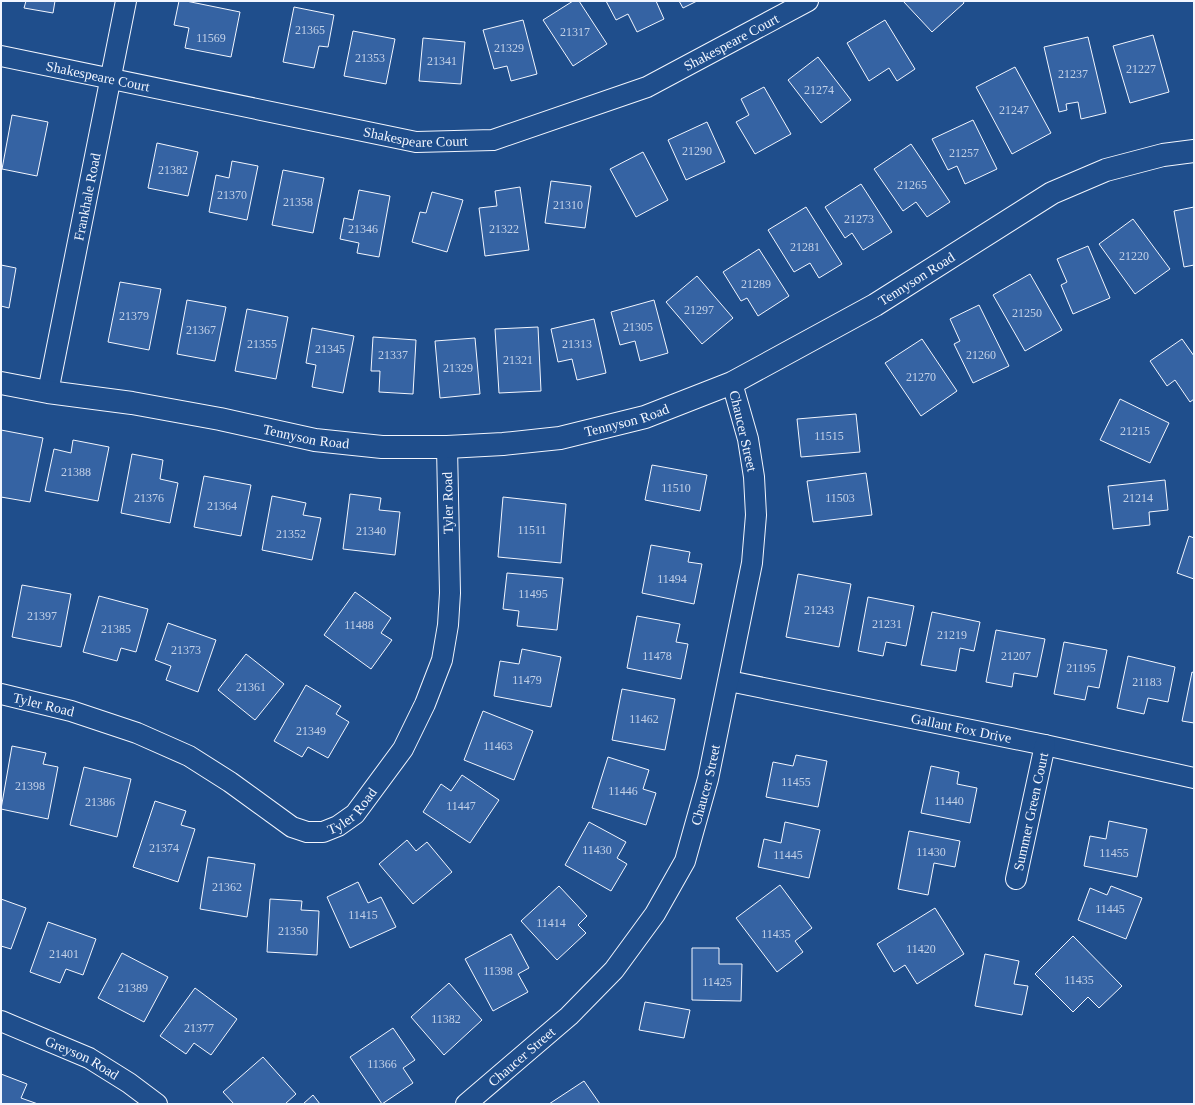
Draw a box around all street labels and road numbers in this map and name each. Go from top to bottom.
street label: Shakespeare Court [681,11,781,74]
street label: Shakespeare Court [45,58,151,94]
street label: Shakespeare Court [362,124,468,150]
street label: Frankhale Road [71,152,103,242]
street label: Tennyson Road [876,249,957,308]
street label: Chaucer Street [726,389,760,473]
street label: Tennyson Road [583,401,671,439]
street label: Tennyson Road [262,421,350,451]
street label: Tyler Road [440,472,456,534]
street label: Tyler Road [12,690,76,719]
street label: Gallant Fox Drive [910,711,1013,746]
street label: Chaucer Street [688,743,722,827]
street label: Summer Green Court [1011,751,1051,872]
street label: Tyler Road [325,785,379,837]
street label: Chaucer Street [485,1024,558,1089]
street label: Greyson Road [43,1033,122,1082]

